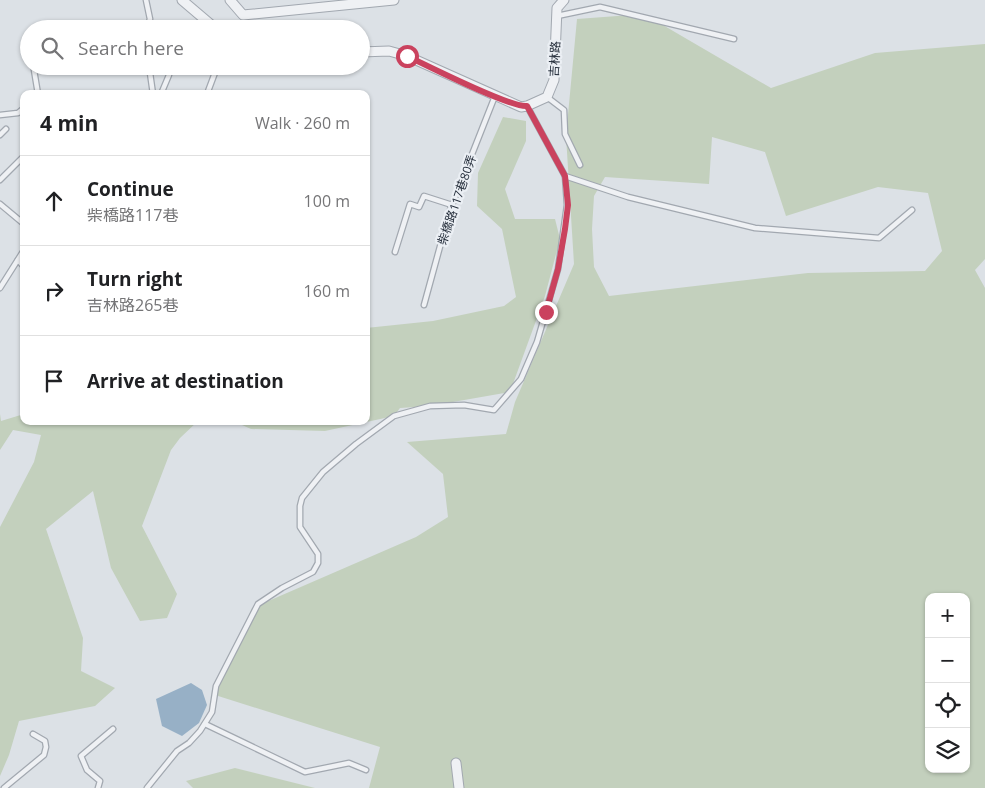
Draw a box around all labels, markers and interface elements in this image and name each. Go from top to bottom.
search box [20,20,370,75]
icon: search [38,34,66,62]
text: Search here [78,35,184,61]
street label: 吉林路 [545,41,564,77]
route start [396,45,419,68]
text: 4 min [40,109,98,137]
text: Walk · 260 m [255,112,350,134]
street label: 柴橋路117巷80弄 [433,152,480,247]
text: Continue [87,176,174,202]
icon: ahead [40,187,68,215]
text: 100 m [304,190,350,212]
text: 柴橋路117巷 [87,204,178,226]
text: Turn right [87,266,182,292]
icon: right [40,277,68,305]
text: 160 m [304,280,350,302]
text: 吉林路265巷 [87,294,178,316]
route end [535,301,558,324]
icon: arrive [40,367,68,395]
text: Arrive at destination [87,368,284,394]
map controls [925,593,970,773]
button: + [925,593,970,638]
button: − [925,638,970,683]
button: locate [925,683,970,728]
button: layers [925,728,970,773]

